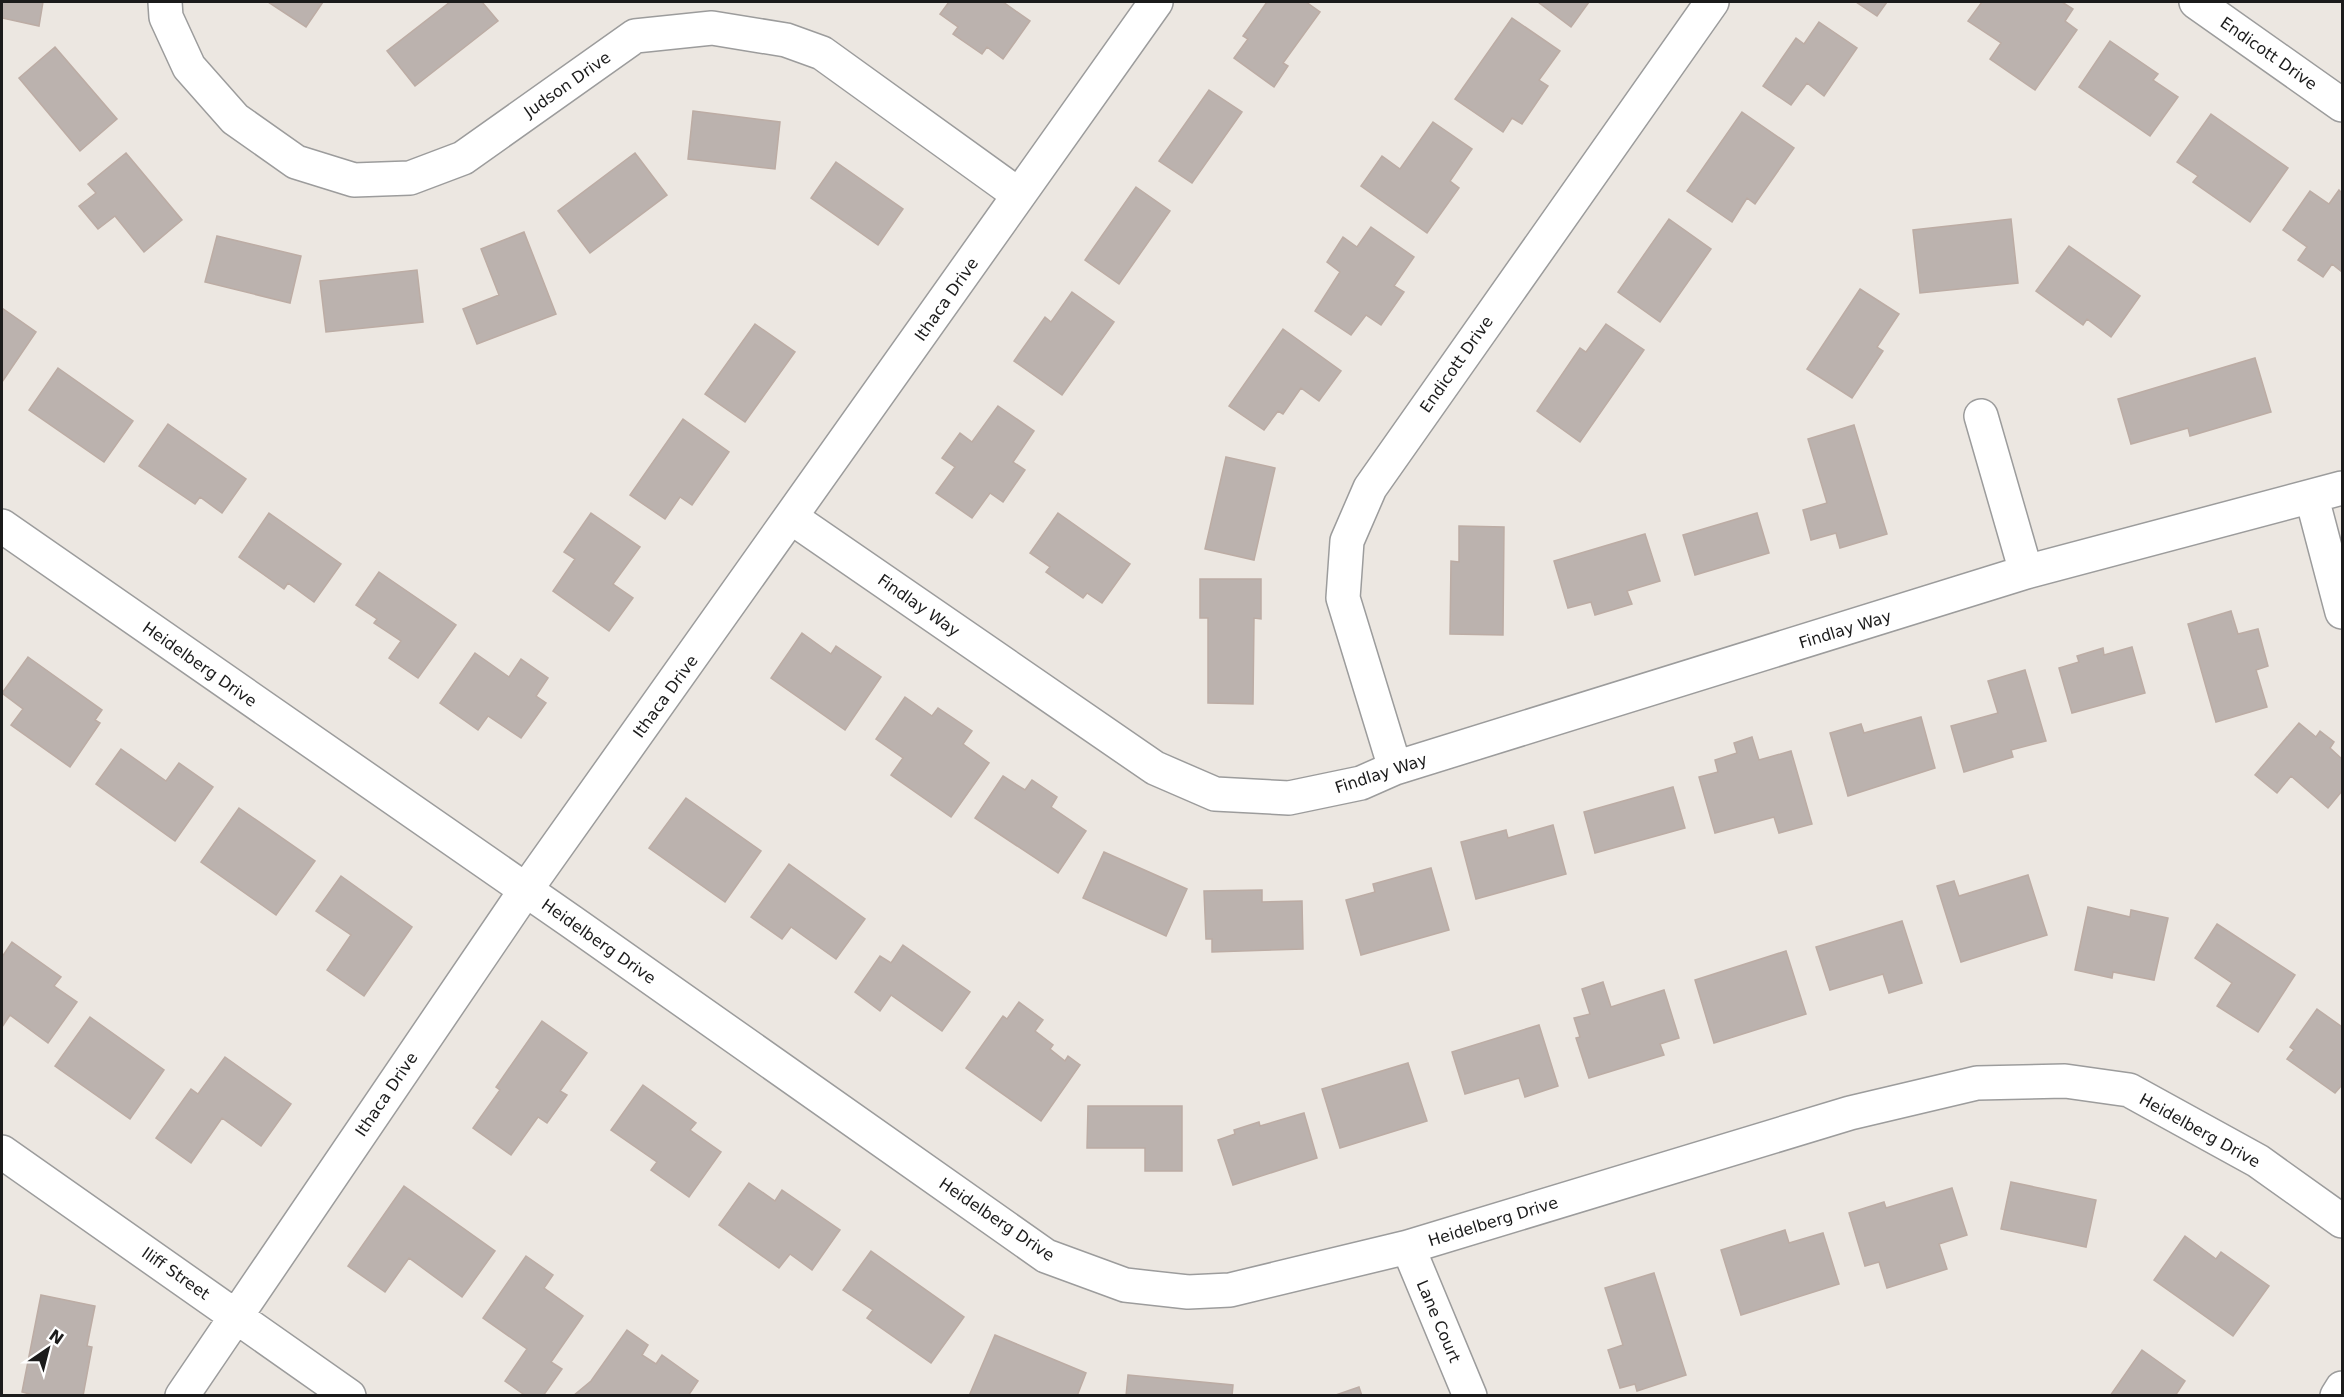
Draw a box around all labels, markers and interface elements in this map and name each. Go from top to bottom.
street label: Endicott Drive [2217,13,2321,94]
street label: Judson Drive [520,48,614,122]
street label: Ithaca Drive [911,254,982,345]
street label: Endicott Drive [1416,312,1497,416]
street label: Findlay Way [874,570,963,641]
street label: Findlay Way [1797,606,1894,653]
street label: Heidelberg Drive [139,618,260,711]
street label: Ithaca Drive [629,651,702,741]
street label: Findlay Way [1333,750,1430,797]
street label: Heidelberg Drive [538,895,659,988]
street label: Ithaca Drive [351,1049,421,1140]
street label: Heidelberg Drive [2136,1089,2263,1171]
street label: Heidelberg Drive [935,1174,1058,1265]
street label: Heidelberg Drive [1426,1193,1560,1250]
street label: Iliff Street [138,1243,213,1304]
street label: Lane Court [1413,1277,1464,1365]
north arrow [18,1319,78,1379]
text: N [45,1326,67,1349]

